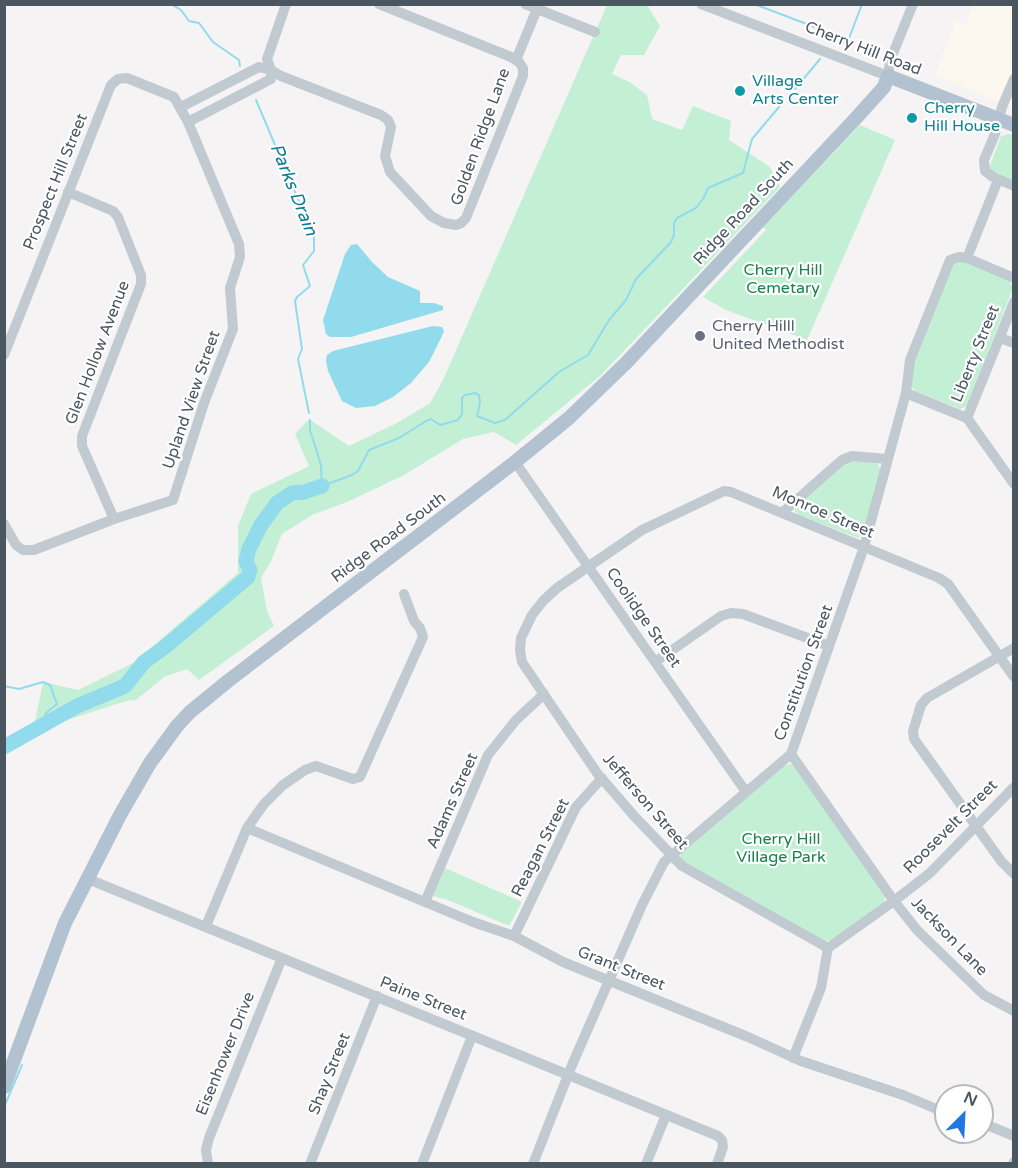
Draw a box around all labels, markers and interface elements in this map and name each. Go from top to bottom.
street label: Cherry Hill Road [802,18,924,80]
street label: Golden Ridge Lane [447,66,515,208]
place label: Village Arts Center [752,72,839,110]
marker: Village Arts Center [733,84,747,98]
place label: Cherry Hill House [924,99,1000,137]
street label: Prospect Hill Street [20,111,92,253]
marker: Cherry Hill House [905,111,919,125]
water label: Parks Drain [265,141,321,239]
street label: Ridge Road South [690,155,798,269]
park label: Cherry Hill Cemetary [744,261,822,299]
street label: Glen Hollow Avenue [62,278,134,428]
street label: Liberty Street [948,303,1004,405]
place label: Cherry Hilll United Methodist [712,317,845,355]
street label: Upland View Street [159,328,225,472]
marker: Cherry Hilll United Methodist [693,329,707,343]
street label: Monroe Street [769,483,877,543]
street label: Ridge Road South [328,489,450,587]
street label: Coolidge Street [601,564,685,672]
street label: Constitution Street [770,602,838,744]
street label: Adams Street [423,750,483,852]
street label: Jefferson Street [598,750,692,854]
street label: Roosevelt Street [900,776,1002,878]
street label: Reagan Street [508,795,574,901]
park label: Cherry Hill Village Park [736,830,826,868]
street label: Jackson Lane [907,894,991,980]
street label: Grant Street [574,943,668,995]
street label: Paine Street [377,973,469,1025]
street label: Eisenhower Drive [192,990,260,1118]
street label: Shay Street [305,1030,355,1118]
north arrow [934,1084,994,1144]
text: N [961,1088,980,1111]

